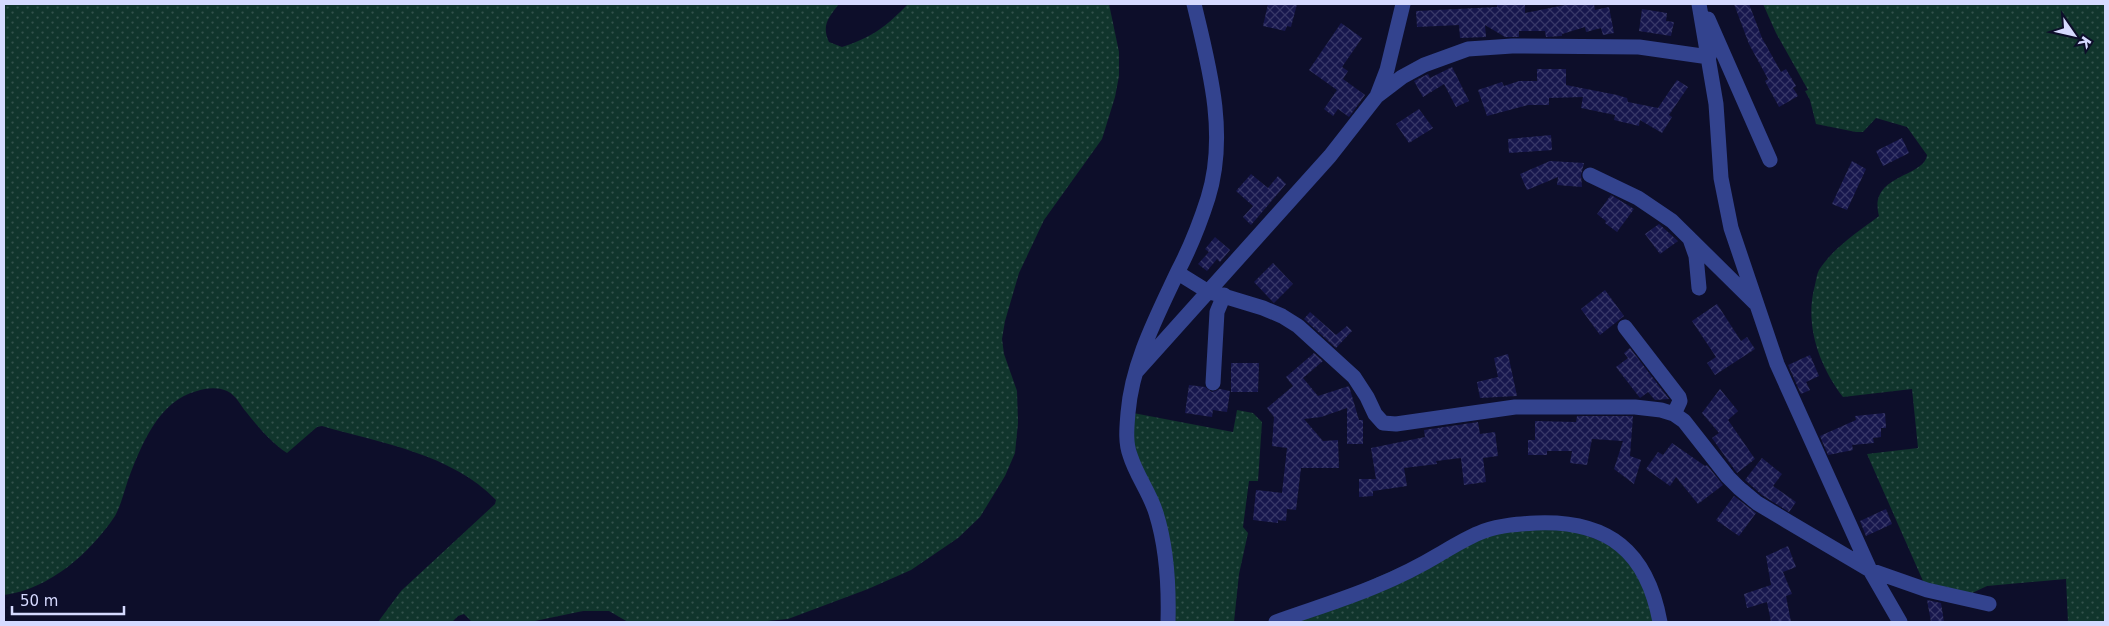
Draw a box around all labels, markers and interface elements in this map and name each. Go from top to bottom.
north arrow [2049,10,2099,60]
text: K [2074,33,2094,52]
scale bar [12,584,125,616]
text: 50 m [20,592,58,610]

